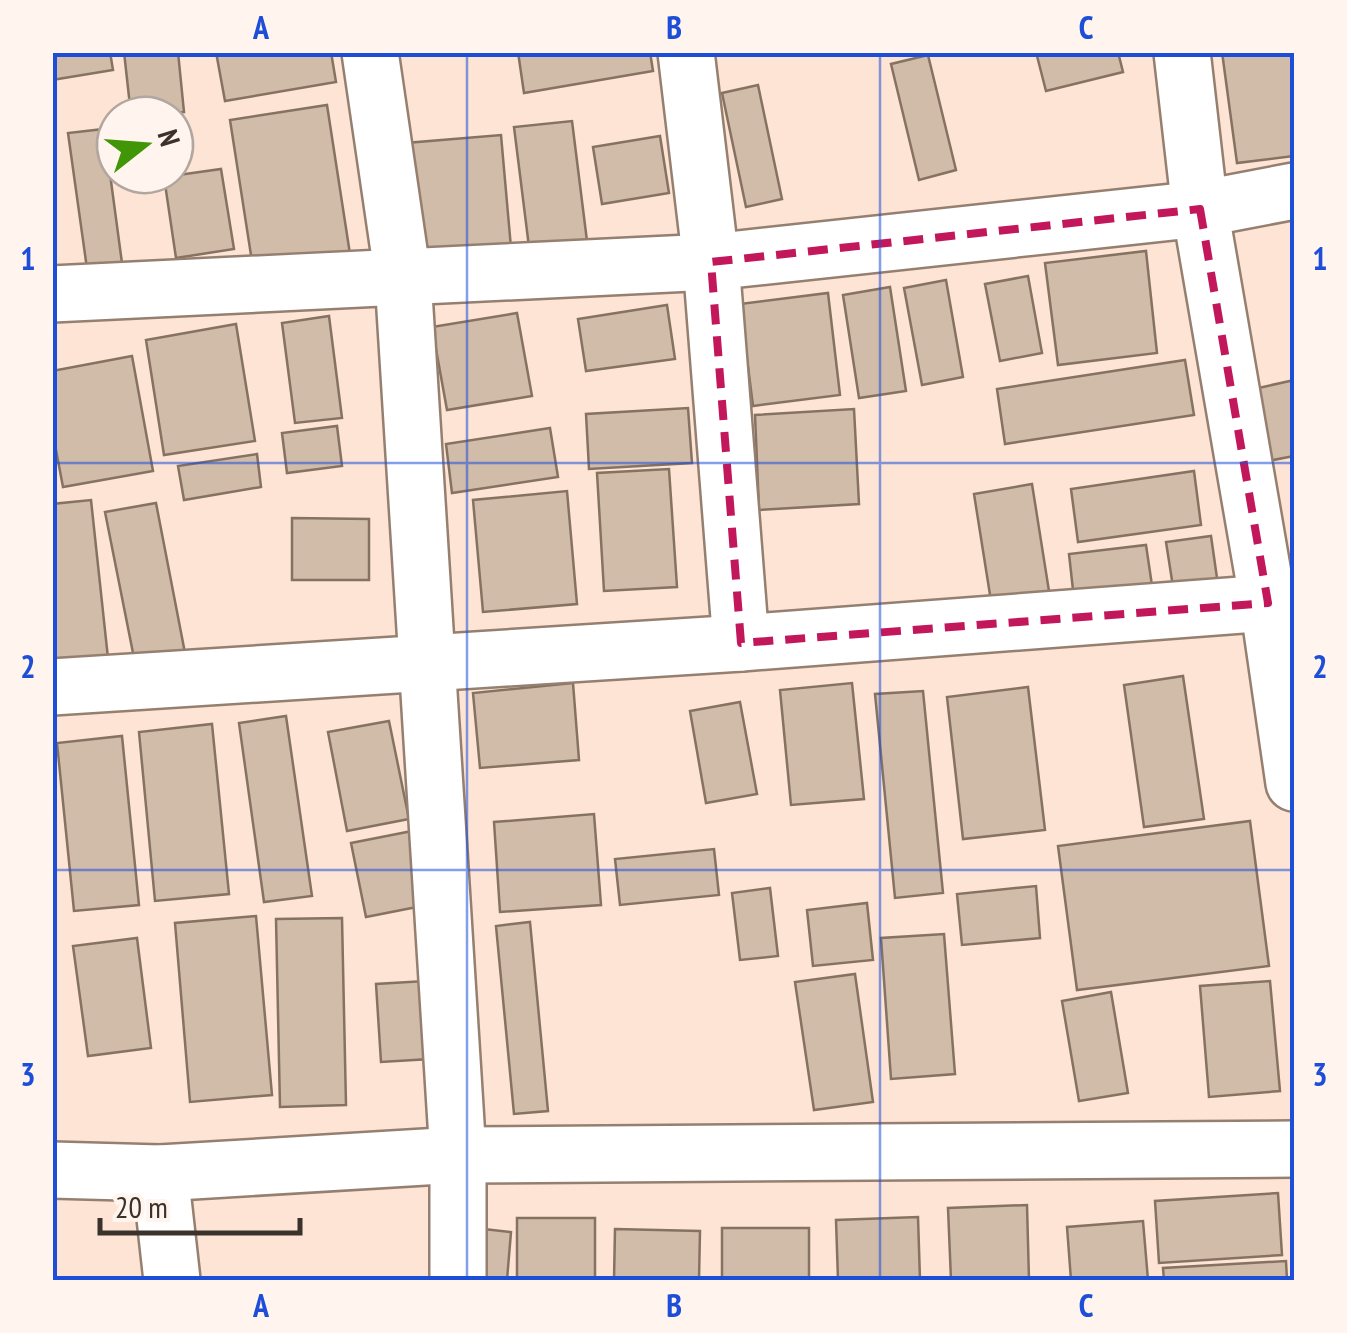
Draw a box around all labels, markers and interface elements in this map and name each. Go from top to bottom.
text: A [252,6,270,48]
text: B [666,6,682,48]
text: C [1079,6,1094,48]
north arrow [95,95,195,195]
text: N [149,125,189,150]
text: 1 [20,237,36,279]
text: 1 [1312,237,1328,279]
text: 2 [20,645,36,687]
text: 2 [1312,645,1328,687]
text: 3 [20,1053,36,1095]
text: 3 [1312,1053,1328,1095]
scale bar [100,1173,300,1235]
text: 20 m [115,1187,168,1226]
text: A [252,1284,270,1326]
text: B [666,1284,682,1326]
text: C [1079,1284,1094,1326]

